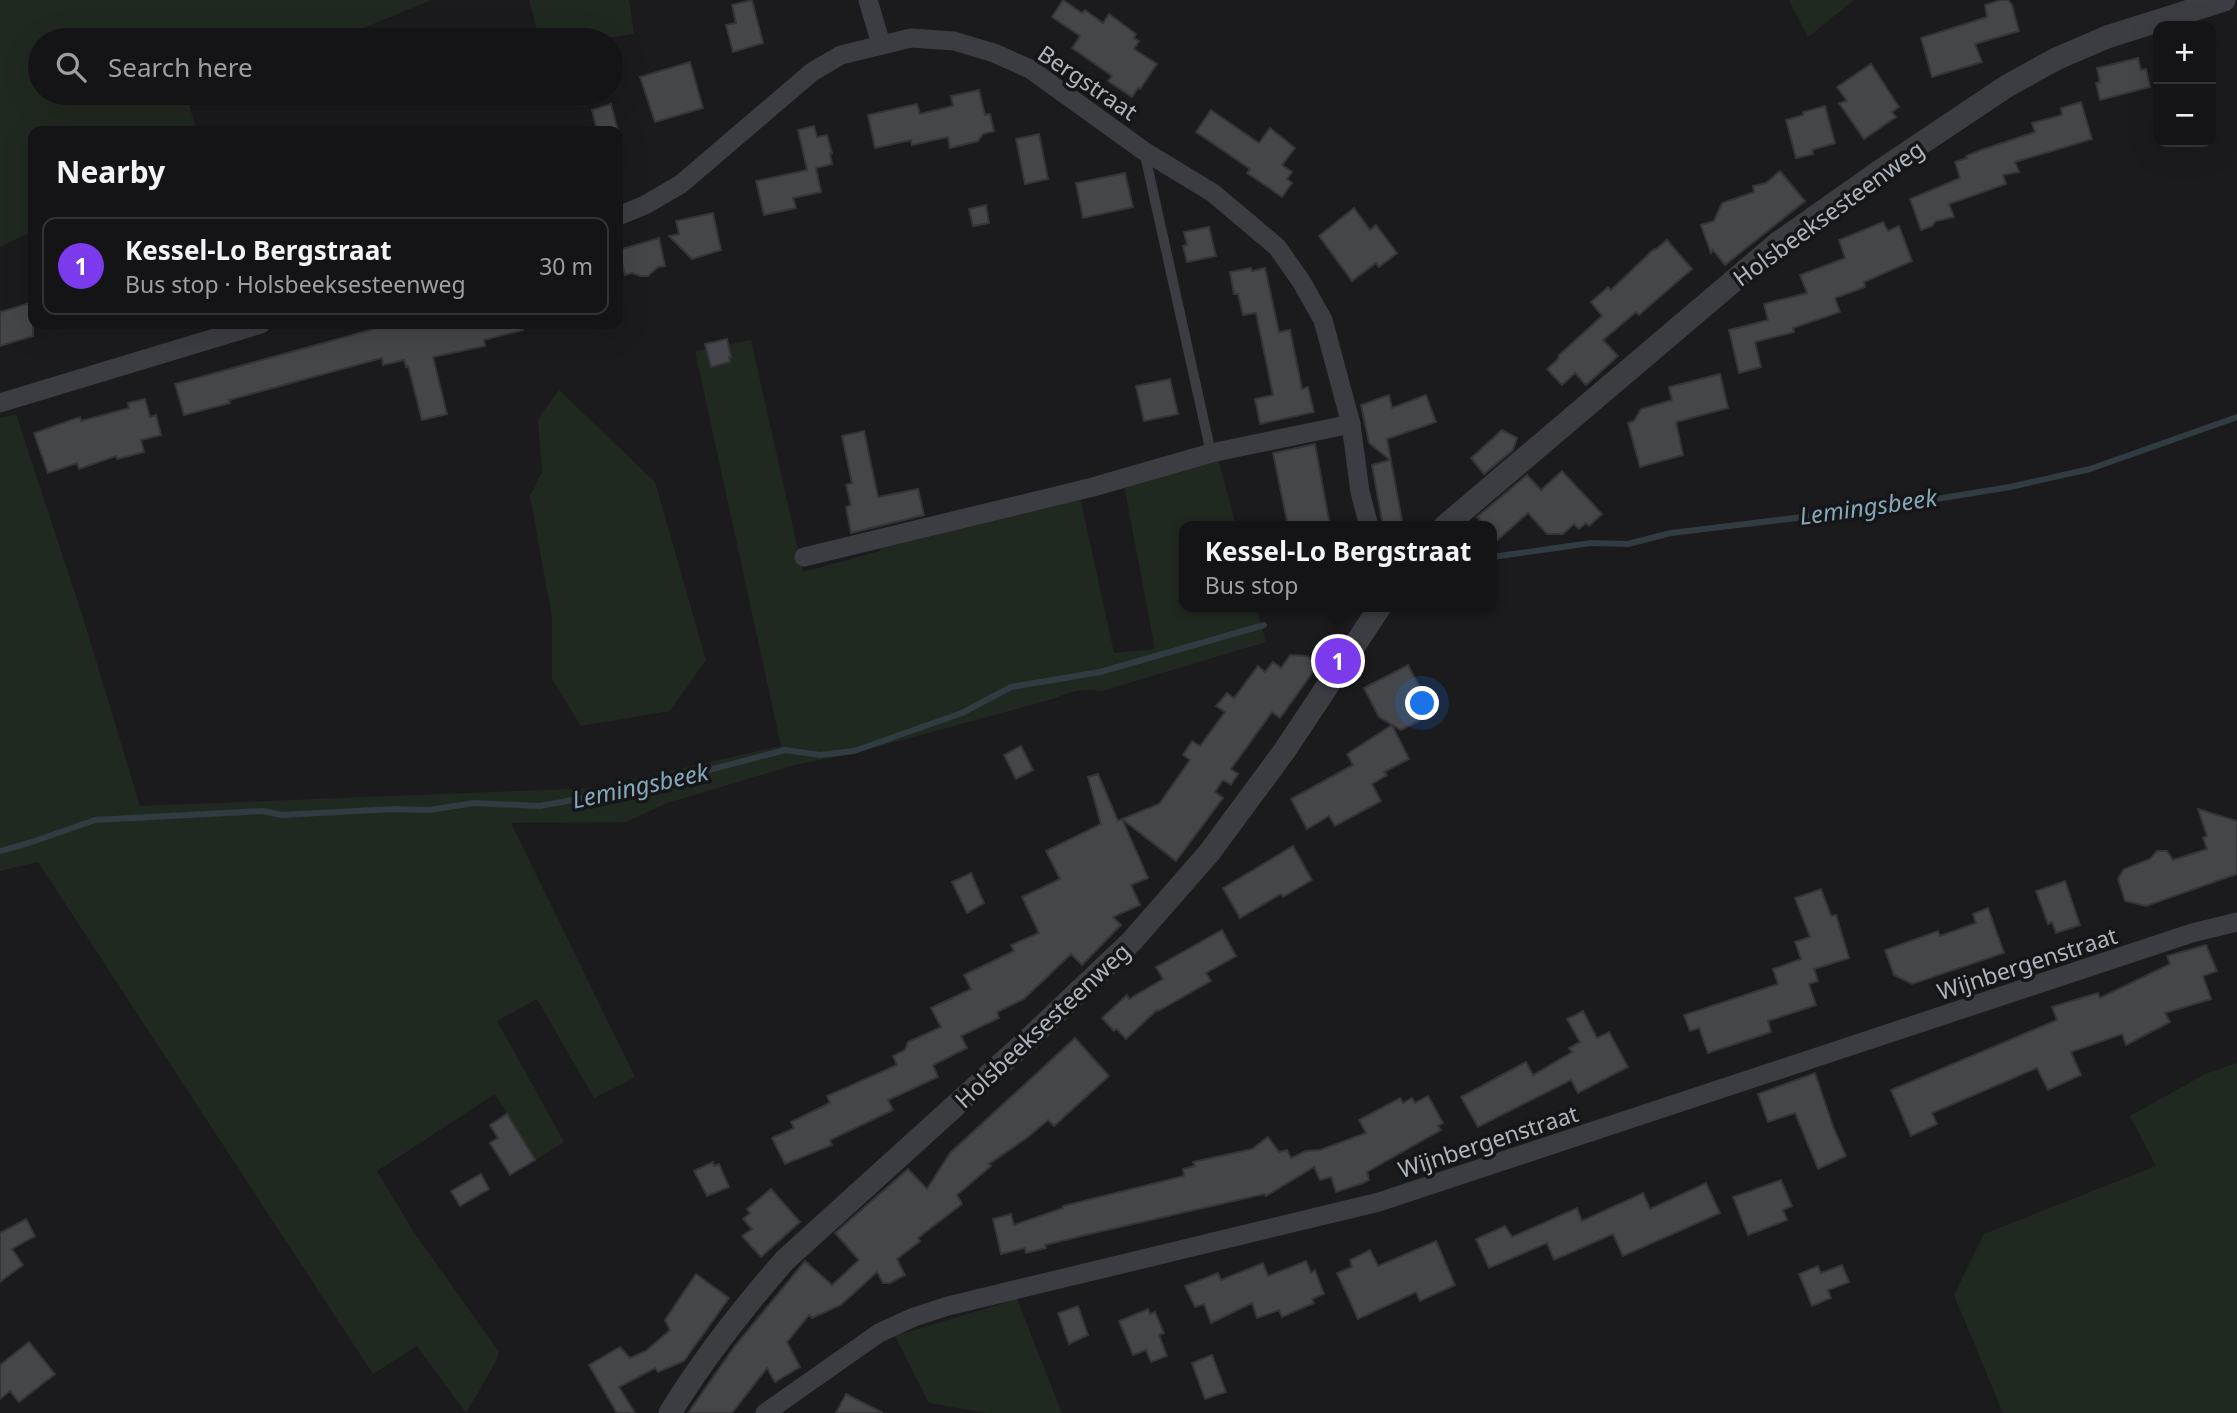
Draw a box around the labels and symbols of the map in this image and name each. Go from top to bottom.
street label: Bergstraat [1032,37,1144,127]
street label: Holsbeeksesteenweg [1726,133,1930,293]
water label: Lemingsbeek [1797,480,1940,532]
pin: 1 [1315,635,1361,687]
your location [1405,686,1439,720]
water label: Lemingsbeek [569,754,712,816]
street label: Wijnbergenstraat [1933,919,2121,1007]
street label: Holsbeeksesteenweg [947,935,1137,1115]
street label: Wijnbergenstraat [1394,1097,1582,1185]

